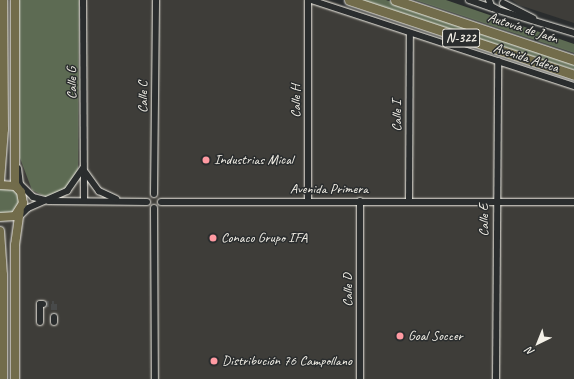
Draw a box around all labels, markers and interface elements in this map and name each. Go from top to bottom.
street label: Autovía de Jaén [486,9,560,47]
road number: N-322 [442,27,480,49]
street label: Avenida Adeca [491,40,561,76]
street label: Calle G [64,67,80,99]
street label: Calle C [135,81,151,113]
street label: Calle H [288,84,304,118]
street label: Calle I [389,101,405,131]
place label: Industrias Mical [214,152,293,168]
marker: Industrias Mical [201,155,211,165]
street label: Avenida Primera [290,181,368,197]
street label: Calle E [476,204,492,236]
place label: Conaco Grupo IFA [221,230,307,246]
marker: Conaco Grupo IFA [208,233,218,243]
street label: Calle D [340,273,356,307]
north arrow [518,323,558,363]
place label: Goal Soccer [408,328,462,344]
marker: Goal Soccer [395,331,405,341]
text: N [523,344,537,359]
place label: Distribución 76 Campollano [222,353,352,369]
marker: Distribución 76 Campollano [209,356,219,366]

